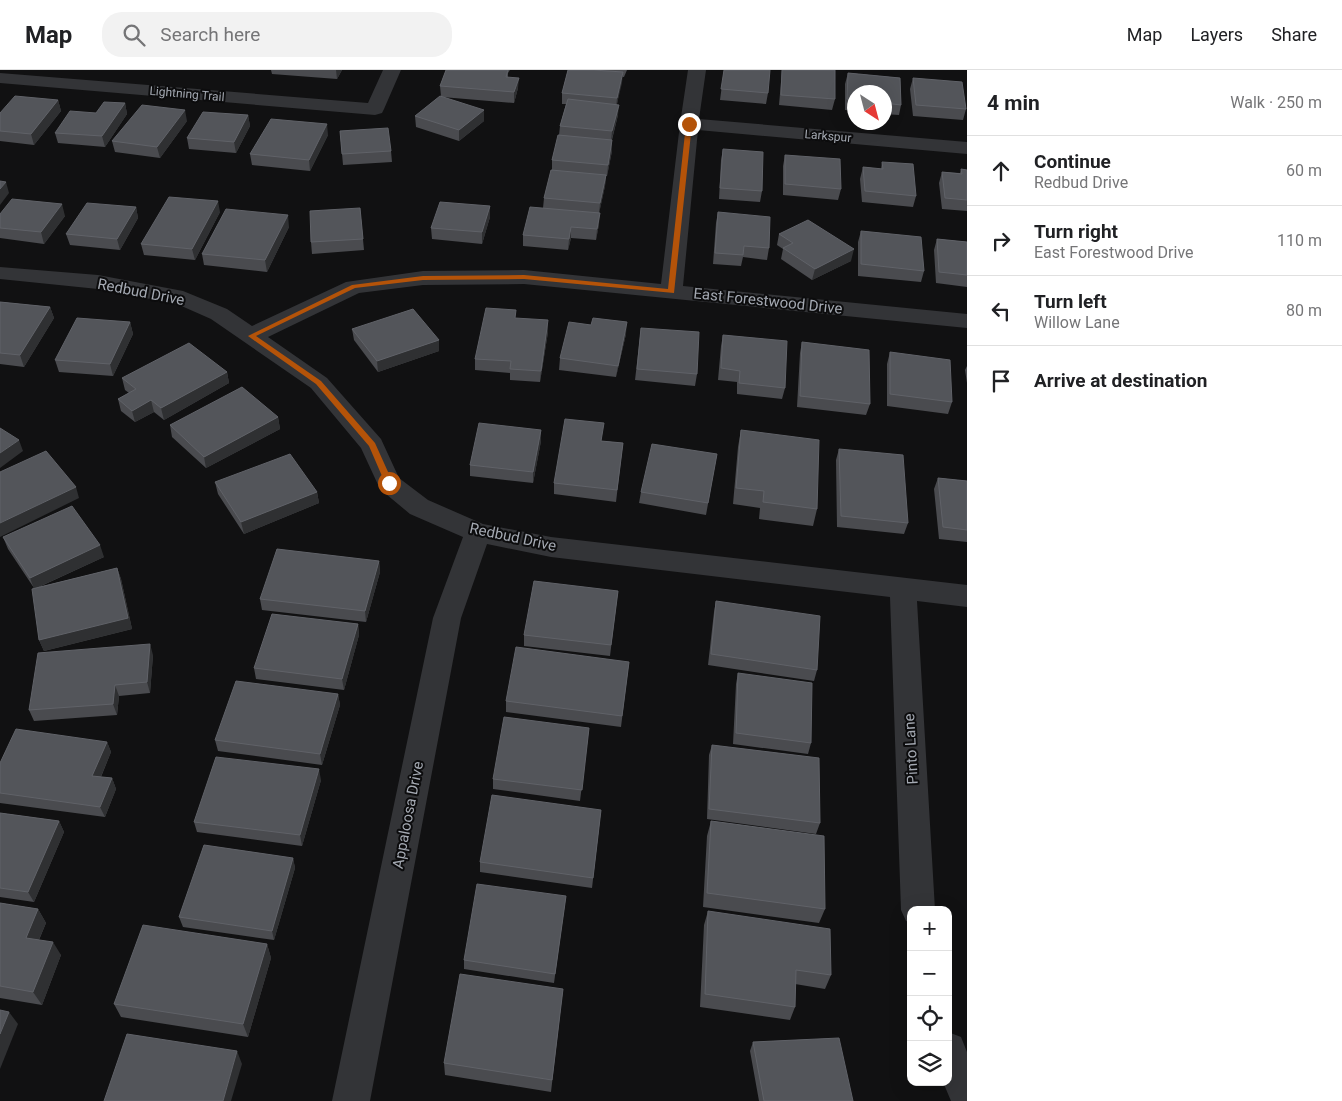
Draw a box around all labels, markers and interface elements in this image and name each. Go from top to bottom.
search box [102,12,452,57]
text: Map [25,21,72,49]
icon: search [120,21,148,49]
text: Search here [160,23,260,46]
text: Map [1127,24,1162,45]
text: Layers [1190,24,1243,45]
text: Share [1271,24,1317,45]
street label: Lightning Trail [149,84,225,104]
north arrow [847,85,892,130]
text: 4 min [987,91,1040,115]
text: Walk · 250 m [1230,93,1322,112]
route end [678,113,701,136]
street label: Larkspur [804,127,852,145]
text: Continue [1034,150,1111,173]
icon: ahead [987,157,1015,185]
text: 60 m [1286,161,1322,180]
text: Redbud Drive [1034,173,1128,192]
text: Turn right [1034,220,1118,243]
icon: right [987,227,1015,255]
text: 110 m [1277,231,1322,250]
text: East Forestwood Drive [1034,243,1194,262]
street label: Redbud Drive [96,275,186,309]
street label: East Forestwood Drive [693,284,843,318]
text: Turn left [1034,290,1107,313]
icon: left [987,297,1015,325]
text: 80 m [1286,301,1322,320]
text: Willow Lane [1034,313,1120,332]
icon: arrive [987,367,1015,395]
text: Arrive at destination [1034,369,1207,392]
route start [378,472,401,495]
street label: Redbud Drive [468,519,558,555]
street label: Pinto Lane [900,713,922,785]
street label: Appaloosa Drive [389,760,427,870]
map controls [907,906,952,1086]
button: + [907,906,952,951]
button: − [907,951,952,996]
button: locate [907,996,952,1041]
button: layers [907,1041,952,1086]

